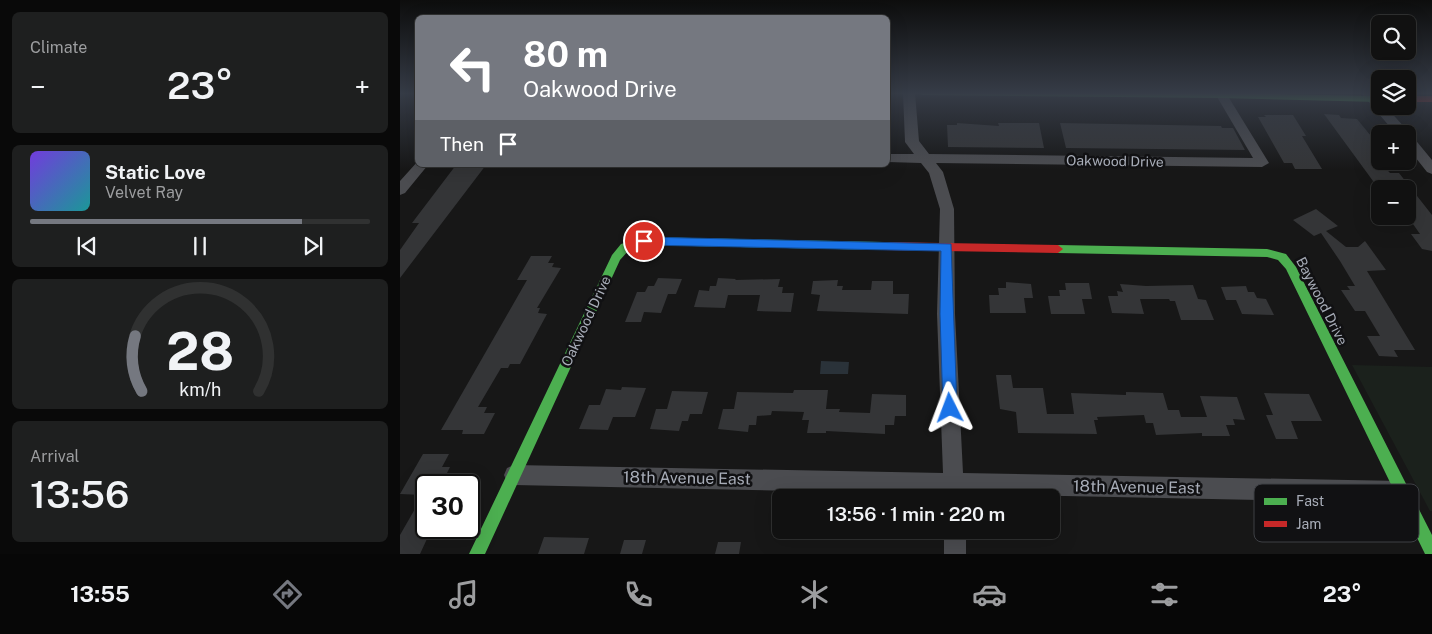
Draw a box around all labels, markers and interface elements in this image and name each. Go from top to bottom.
map controls [1371,15,1416,225]
button: search [1371,15,1416,60]
text: 80 m [523,34,608,75]
icon: left [440,35,505,100]
text: Climate [30,38,87,57]
text: 23° [167,63,233,108]
text: − [30,70,46,103]
text: + [354,70,370,103]
button: layers [1371,70,1416,115]
text: Oakwood Drive [523,76,677,102]
button: + [1371,125,1416,170]
icon: arrive [494,130,522,158]
text: Then [440,133,484,155]
street label: Oakwood Drive [1066,152,1164,170]
text: Static Love [105,161,206,183]
button: − [1371,180,1416,225]
text: Velvet Ray [105,183,183,202]
pin [623,220,665,262]
icon: arrive [630,227,658,255]
icon: previous [73,232,101,260]
icon: pause [186,232,214,260]
icon: next [299,232,327,260]
street label: Baywood Drive [1293,254,1351,348]
street label: Oakwood Drive [558,273,614,369]
text: 28 [166,321,234,382]
text: km/h [179,379,221,400]
position arrow [923,381,975,433]
text: Arrival [30,447,79,466]
street label: 18th Avenue East [623,467,751,489]
text: 13:56 [30,472,130,517]
speed limit sign: 30 [415,474,480,539]
street label: 18th Avenue East [1073,476,1201,498]
legend [1254,484,1419,542]
text: Fast [1296,493,1324,509]
text: 13:56 · 1 min · 220 m [827,503,1005,525]
text: Jam [1296,516,1321,532]
icon: directions [270,577,305,612]
icon: music [446,577,481,612]
icon: phone [621,577,656,612]
icon: climate [797,577,832,612]
icon: car [972,577,1007,612]
icon: filters [1147,577,1182,612]
text: 13:55 [70,581,130,607]
text: 23° [1323,581,1362,607]

